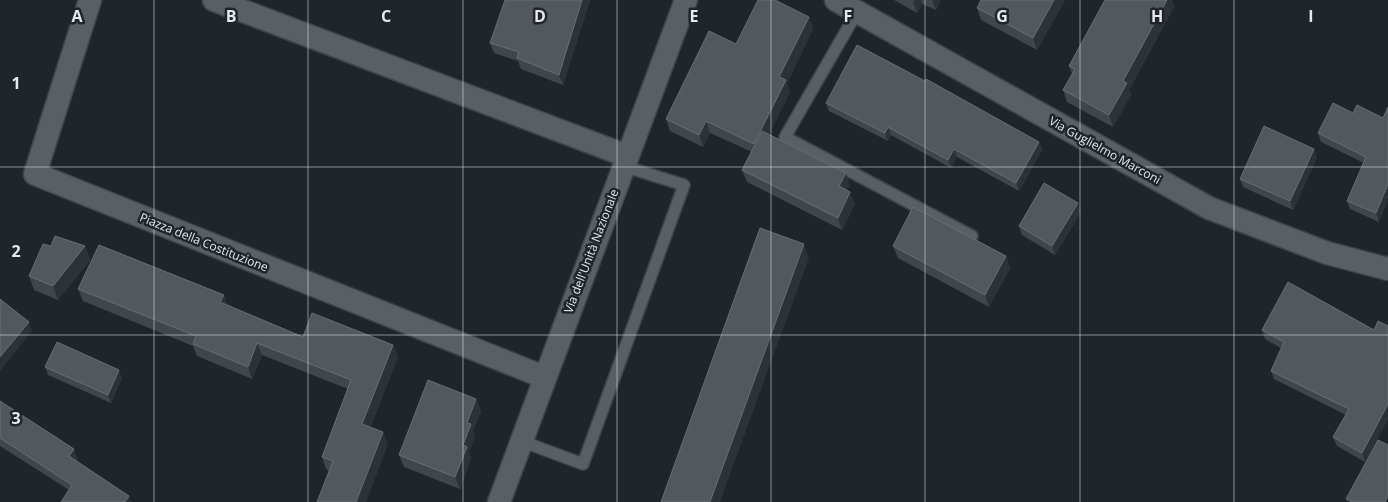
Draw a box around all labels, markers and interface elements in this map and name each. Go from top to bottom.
text: A [71,5,83,27]
text: B [226,5,236,27]
text: C [381,5,391,27]
text: D [534,5,546,27]
text: E [690,5,699,27]
text: F [844,5,852,27]
text: G [996,5,1008,27]
text: H [1151,5,1163,27]
text: I [1308,5,1314,27]
text: 1 [11,72,21,94]
street label: Via Guglielmo Marconi [1046,112,1164,188]
street label: Via dell'Unità Nazionale [560,186,623,315]
street label: Piazza della Costituzione [137,208,271,276]
text: 2 [11,240,21,262]
text: 3 [11,407,21,429]

